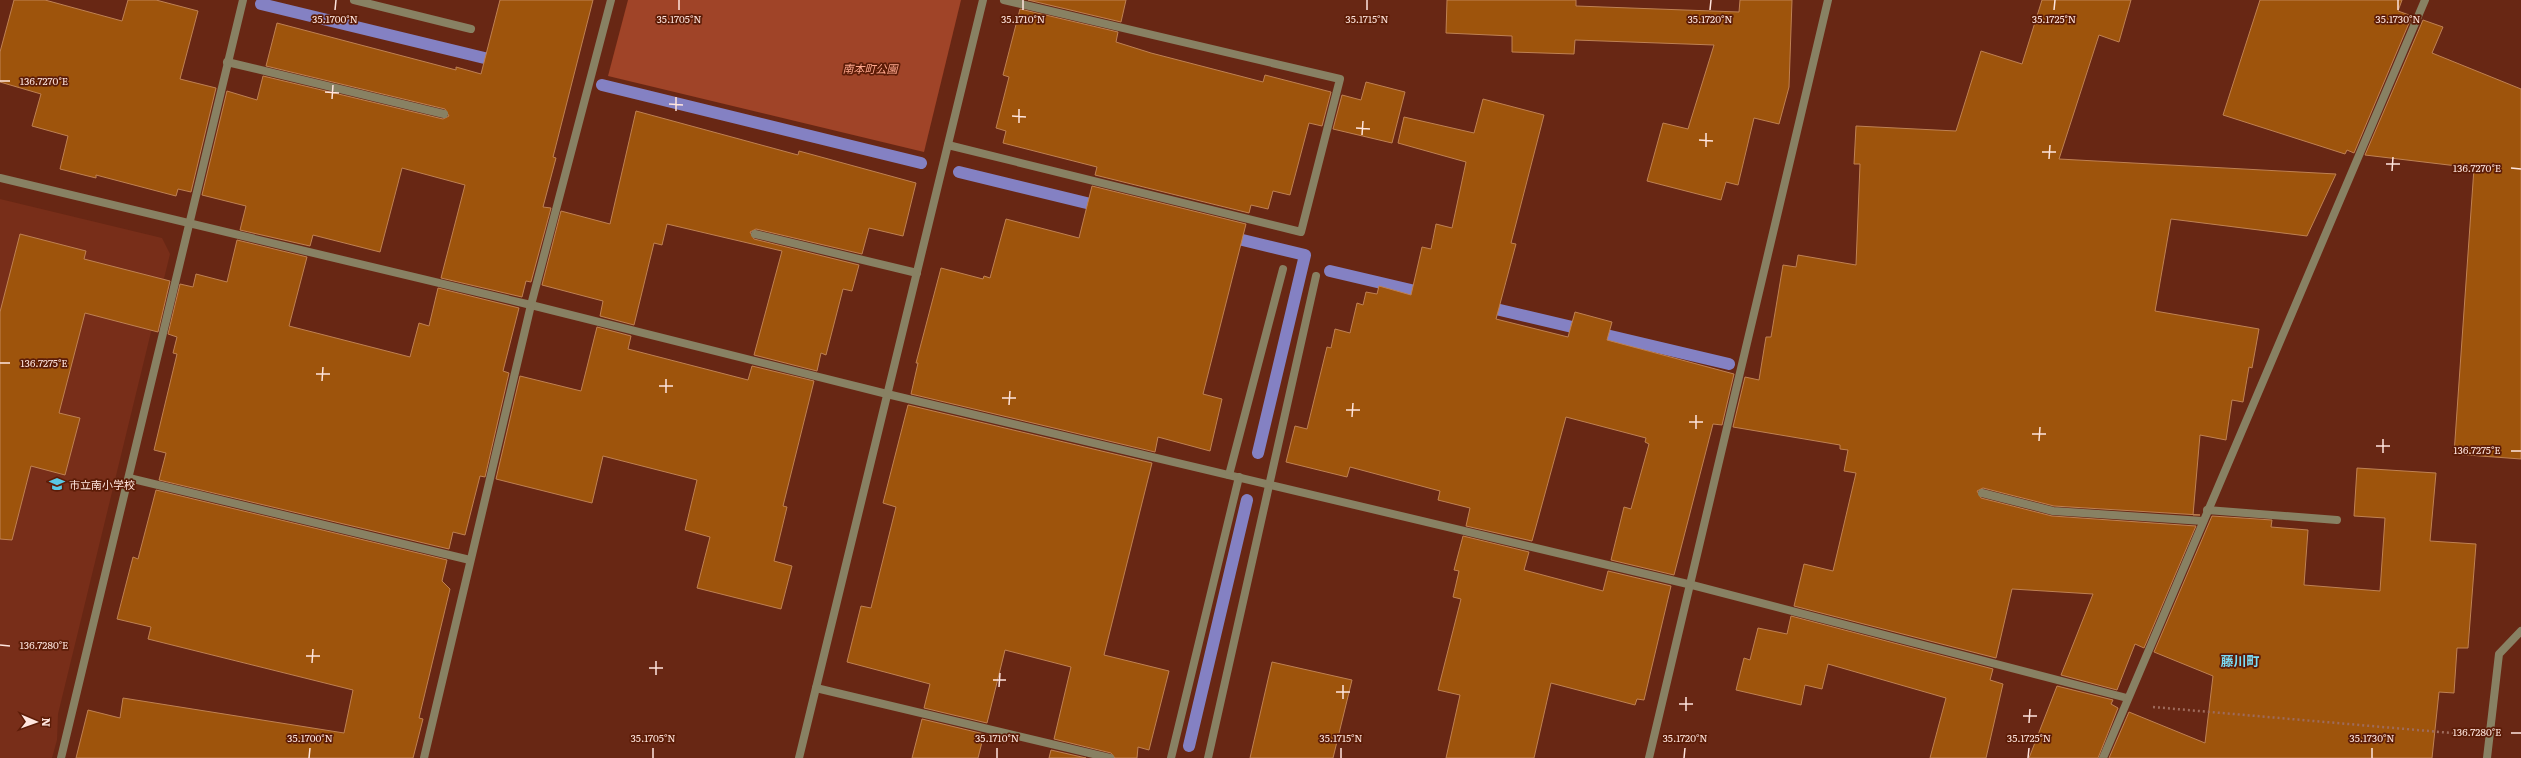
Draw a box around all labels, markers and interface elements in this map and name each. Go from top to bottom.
text: 35.1700°N [312,11,358,26]
text: 35.1705°N [656,11,702,26]
text: 35.1710°N [1001,11,1045,26]
text: 35.1715°N [1345,11,1389,26]
text: 35.1720°N [1687,11,1733,26]
text: 35.1725°N [2032,11,2076,26]
text: 35.1730°N [2375,11,2421,26]
park label: 南本町公園 [843,60,899,76]
text: 136.7270°E [20,73,68,88]
text: 136.7270°E [2453,160,2501,175]
text: 136.7275°E [20,355,68,370]
text: 136.7275°E [2453,442,2501,457]
school or university icon: 市立南小学校 [48,475,66,493]
place label: 市立南小学校 [69,476,135,492]
text: 136.7280°E [20,637,68,652]
district label: 藤川町 [2220,651,2260,670]
north arrow [16,702,56,742]
text: N [39,717,55,727]
text: 136.7280°E [2453,724,2501,739]
text: 35.1700°N [287,730,333,745]
text: 35.1705°N [630,730,676,745]
text: 35.1710°N [975,730,1019,745]
text: 35.1715°N [1319,730,1363,745]
text: 35.1720°N [1662,730,1708,745]
text: 35.1725°N [2007,730,2051,745]
text: 35.1730°N [2349,730,2395,745]

